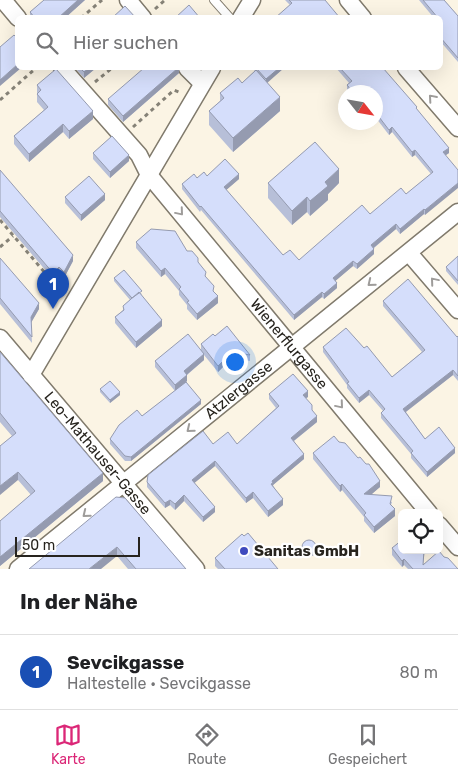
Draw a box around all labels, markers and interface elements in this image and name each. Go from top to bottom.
search box [15,15,443,70]
icon: search [33,29,61,57]
text: Hier suchen [73,31,179,54]
north arrow [338,85,383,130]
one-way arrow [429,95,438,104]
one-way arrow [174,206,183,215]
pin: 1 [37,268,69,309]
one-way arrow [367,277,377,286]
one-way arrow [430,278,439,287]
street label: Wienerflurgasse [246,295,332,393]
your location [222,349,248,375]
street label: Atzlergasse [201,357,276,423]
street label: Leo-Mathauser-Gasse [40,388,155,518]
one-way arrow [334,399,343,408]
one-way arrow [187,423,196,431]
one-way arrow [83,508,92,516]
map controls [398,509,443,554]
button: locate [398,509,443,554]
scale bar [15,534,140,557]
text: 50 m [22,537,55,554]
place label: Sanitas GmbH [254,542,359,560]
marker: Sanitas GmbH [238,545,250,557]
text: In der Nähe [20,589,138,614]
text: Sevcikgasse [67,651,184,674]
text: 1 [32,663,40,682]
text: 80 m [400,663,438,682]
text: Haltestelle · Sevcikgasse [67,674,251,693]
tab: Karte [51,721,86,768]
tab: Route [187,721,226,768]
tab: Gespeichert [328,721,407,768]

